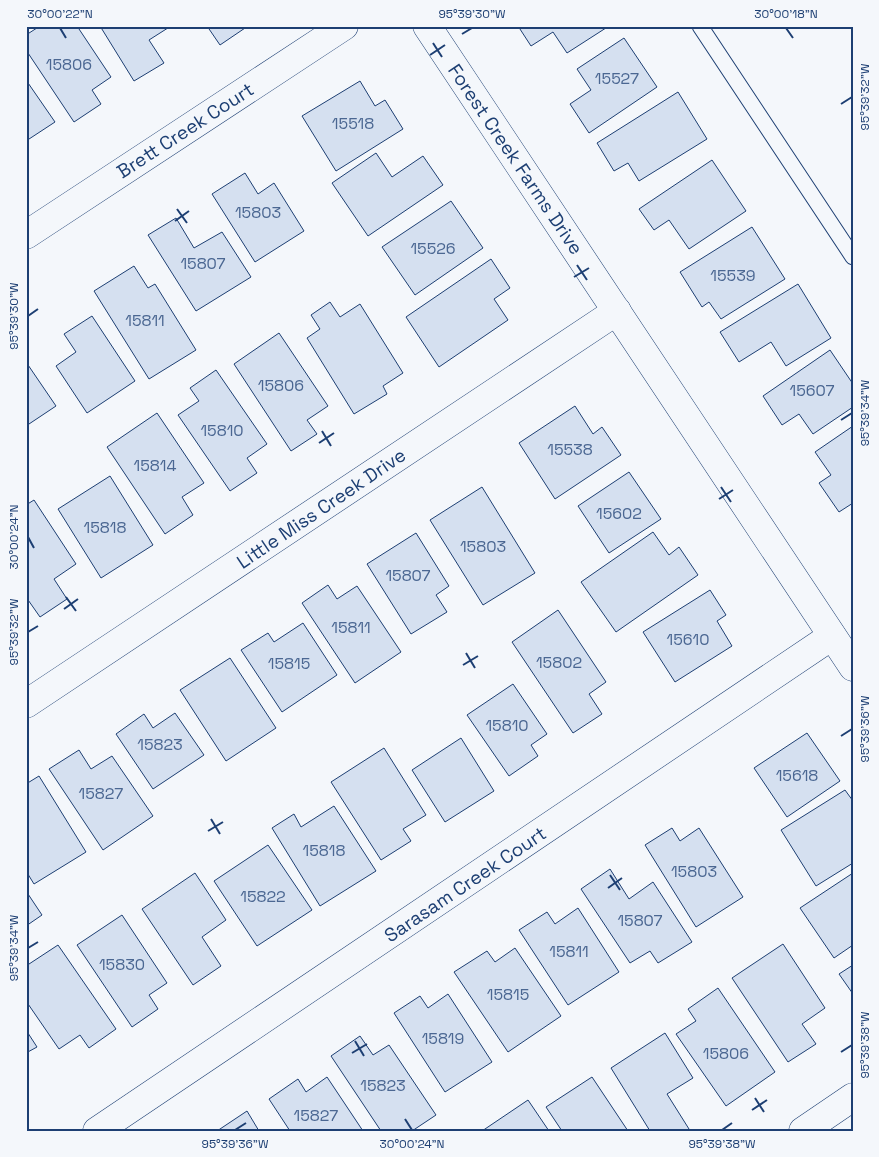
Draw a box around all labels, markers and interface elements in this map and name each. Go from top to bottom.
text: 30°00'22"N [27,6,93,22]
text: 95°39'30"W [438,6,506,22]
text: 30°00'18"N [754,6,818,22]
house number: 15806 [46,54,92,75]
street label: Forest Creek Farms Drive [442,59,589,260]
text: 95°39'32"W [857,63,873,130]
house number: 15527 [595,68,639,89]
street label: Brett Creek Court [112,77,259,184]
house number: 15518 [332,113,374,134]
house number: 15803 [235,202,281,223]
house number: 15526 [410,238,456,259]
house number: 15807 [180,253,226,274]
house number: 15539 [710,265,756,286]
text: 95°39'30"W [6,282,22,350]
house number: 15811 [125,310,165,331]
house number: 15806 [258,375,304,396]
text: 95°39'34"W [857,379,873,446]
house number: 15607 [789,380,835,401]
house number: 15810 [200,420,244,441]
house number: 15538 [547,439,593,460]
street label: Little Miss Creek Drive [232,442,411,574]
house number: 15814 [134,455,176,476]
house number: 15602 [596,503,642,524]
text: 30°00'24"N [6,505,22,569]
house number: 15818 [84,517,126,538]
house number: 15803 [460,536,506,557]
house number: 15807 [385,565,431,586]
text: 95°39'32"W [6,598,22,665]
house number: 15811 [331,617,371,638]
house number: 15610 [667,629,709,650]
house number: 15802 [536,652,582,673]
house number: 15815 [268,653,310,674]
text: 95°39'36"W [857,695,873,762]
house number: 15810 [485,715,529,736]
house number: 15823 [137,734,183,755]
house number: 15618 [776,765,818,786]
house number: 15827 [79,783,123,804]
street label: Sarasam Creek Court [379,821,551,948]
house number: 15818 [303,840,345,861]
house number: 15803 [671,861,717,882]
house number: 15822 [240,886,286,907]
house number: 15807 [617,910,663,931]
text: 95°39'34"W [6,914,22,981]
house number: 15811 [549,941,589,962]
house number: 15830 [99,954,145,975]
house number: 15815 [487,984,529,1005]
text: 95°39'38"W [857,1011,873,1079]
house number: 15819 [422,1028,464,1049]
house number: 15806 [703,1043,749,1064]
house number: 15823 [360,1075,406,1096]
house number: 15827 [294,1105,338,1126]
text: 95°39'36"W [202,1136,269,1152]
text: 30°00'24"N [380,1136,444,1152]
text: 95°39'38"W [688,1136,756,1152]

